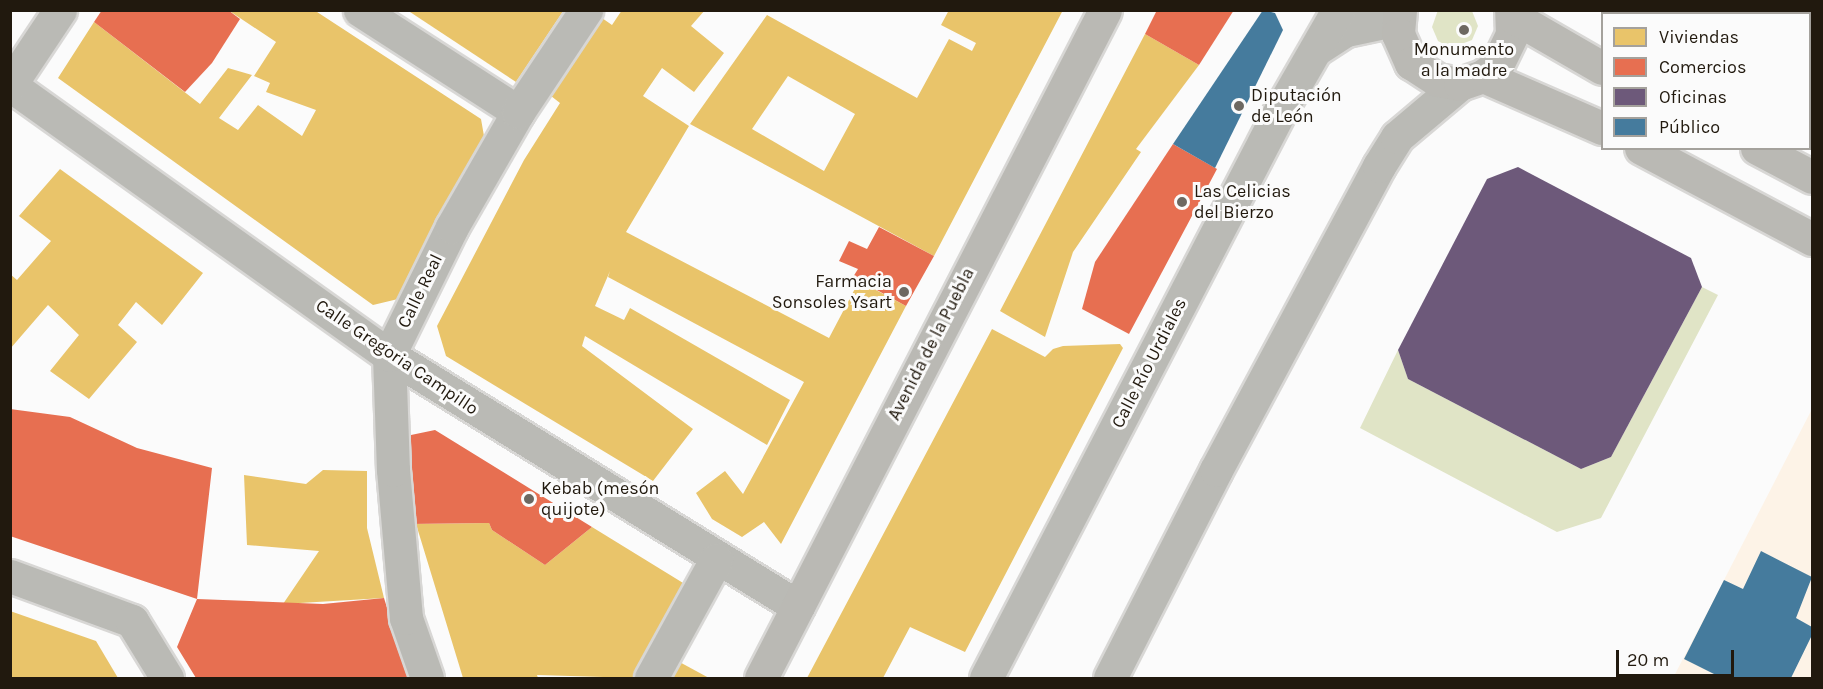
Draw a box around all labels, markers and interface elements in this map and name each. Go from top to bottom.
legend [1601,12,1811,150]
marker: Monumento a la madre [1457,23,1471,37]
text: Viviendas [1659,26,1739,48]
place label: Monumento a la madre [1414,39,1514,82]
text: Comercios [1659,56,1746,78]
place label: Diputación de León [1251,85,1342,128]
text: Oficinas [1659,86,1727,108]
marker: Diputación de León [1232,99,1246,113]
text: Público [1659,116,1720,138]
place label: Las Celicias del Bierzo [1194,181,1291,224]
marker: Las Celicias del Bierzo [1175,195,1189,209]
street label: Calle Real [393,250,447,332]
street label: Avenida de la Puebla [883,264,979,424]
place label: Farmacia Sonsoles Ysart [772,271,892,314]
marker: Farmacia Sonsoles Ysart [897,285,911,299]
street label: Calle Gregoria Campillo [312,294,482,420]
street label: Calle Río Urdiales [1107,294,1191,432]
place label: Kebab (mesón quijote) [541,478,659,520]
marker: Kebab (mesón quijote) [522,492,536,506]
scale bar [1619,638,1738,676]
text: 20 m [1627,649,1669,671]

